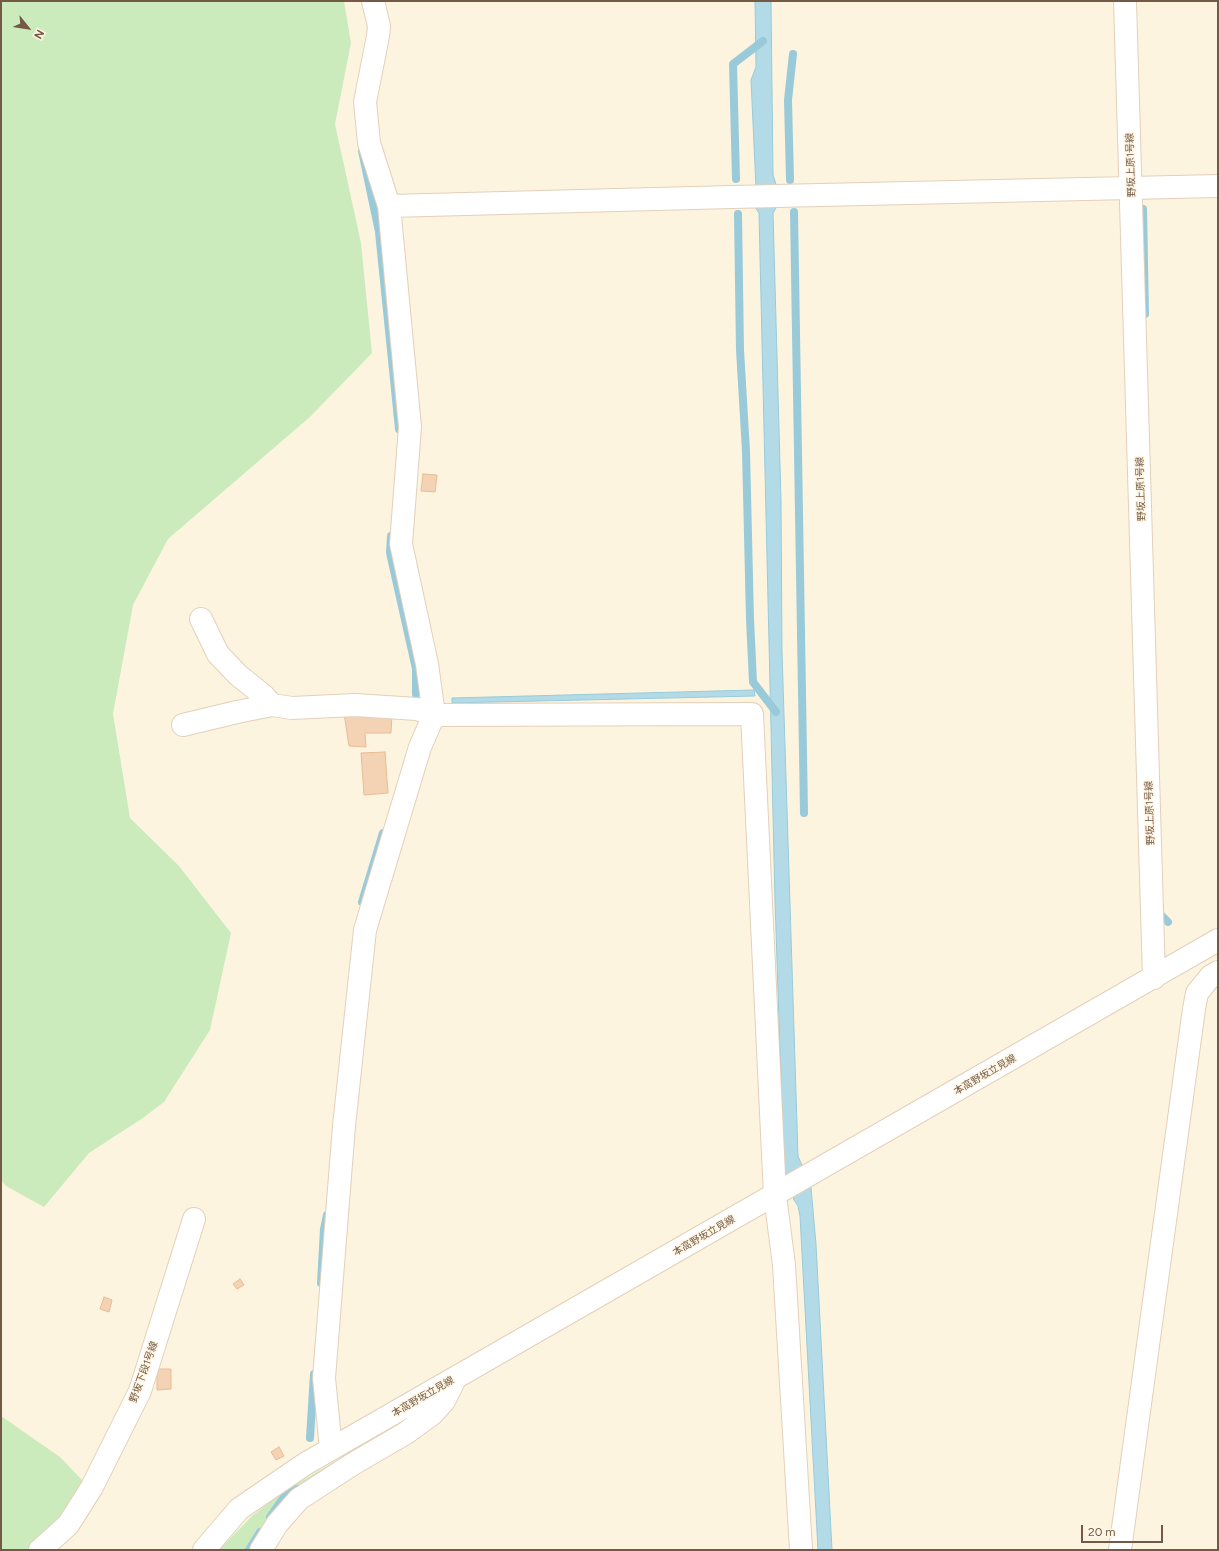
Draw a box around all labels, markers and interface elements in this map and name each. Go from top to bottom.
north arrow [8,8,48,48]
text: N [31,27,47,41]
street label: 野坂上原1号線 [1124,133,1138,197]
street label: 野坂上原1号線 [1134,457,1148,521]
street label: 野坂上原1号線 [1143,781,1157,845]
street label: 本高野坂立見線 [952,1052,1018,1098]
street label: 本高野坂立見線 [671,1213,737,1259]
street label: 野坂下段1号線 [127,1340,161,1404]
street label: 本高野坂立見線 [390,1374,456,1420]
scale bar [1083,1517,1165,1543]
text: 20 m [1088,1525,1116,1539]

